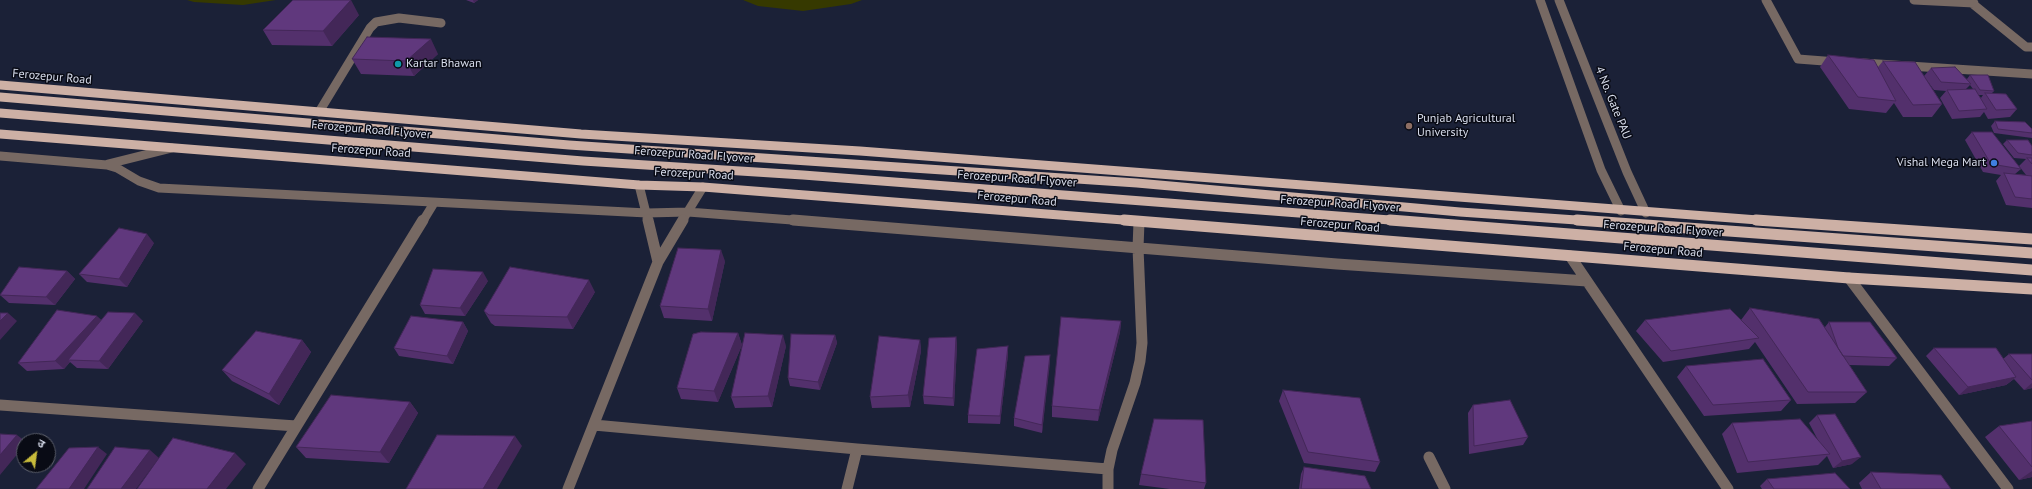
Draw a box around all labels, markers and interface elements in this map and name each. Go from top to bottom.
place label: Kartar Bhawan [406,57,482,71]
marker: Kartar Bhawan [393,59,403,69]
street label: 4 No. Gate PAU [1592,65,1634,141]
street label: Ferozepur Road [12,66,92,88]
place label: Punjab Agricultural University [1417,112,1515,140]
street label: Ferozepur Road Flyover [311,118,431,142]
marker: Punjab Agricultural University [1404,121,1414,131]
street label: Ferozepur Road [331,141,411,161]
street label: Ferozepur Road Flyover [634,144,754,166]
place label: Vishal Mega Mart [1897,156,1986,170]
marker: Vishal Mega Mart [1989,158,1999,168]
street label: Ferozepur Road [654,165,734,183]
street label: Ferozepur Road Flyover [957,168,1077,190]
street label: Ferozepur Road [977,188,1057,210]
street label: Ferozepur Road Flyover [1280,193,1400,215]
street label: Ferozepur Road [1300,214,1380,236]
street label: Ferozepur Road Flyover [1603,218,1723,240]
street label: Ferozepur Road [1623,239,1703,261]
north arrow [16,433,56,473]
text: उ [35,436,48,451]

